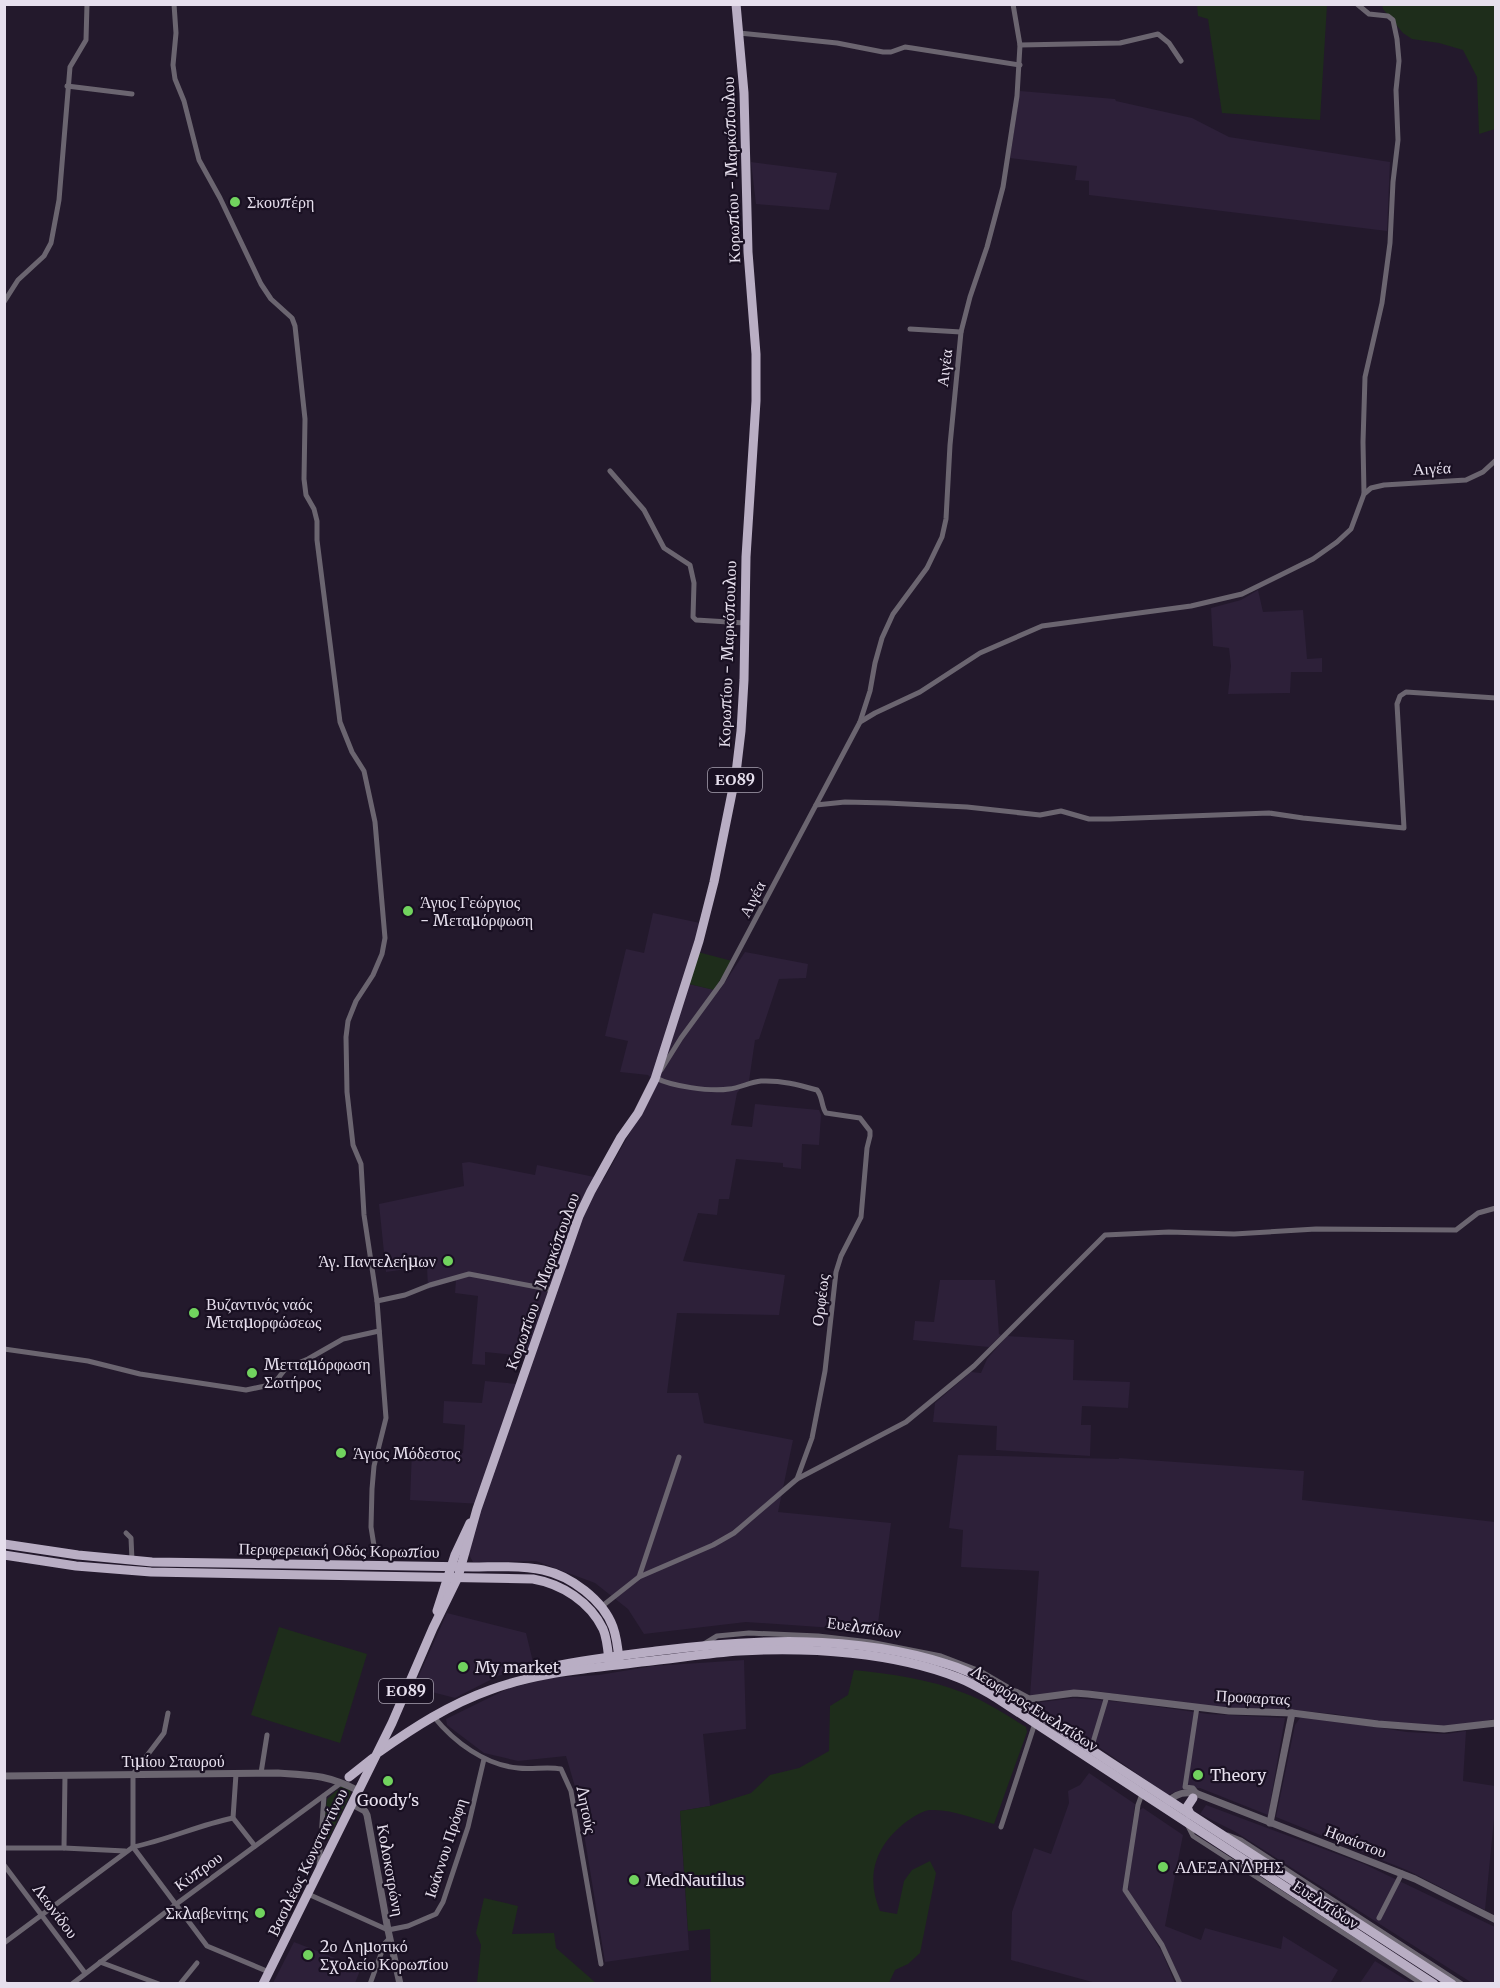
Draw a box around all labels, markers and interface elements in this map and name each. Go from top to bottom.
street label: Κορωπίου - Μαρκόπουλου [718,76,744,264]
place label: Σκουπέρη [247,192,314,212]
marker: Σκουπέρη [228,195,242,209]
street label: Αιγέα [932,347,956,388]
street label: Αιγέα [1412,457,1452,479]
street label: Κορωπίου - Μαρκόπουλου [714,560,740,748]
road number: ΕΟ89 [708,768,762,792]
street label: Αιγέα [734,877,770,920]
place label: Άγιος Γεώργιος - Μεταμόρφωση [420,892,533,930]
marker: Άγιος Γεώργιος - Μεταμόρφωση [401,904,415,918]
street label: Κορωπίου - Μαρκόπουλου [501,1190,583,1372]
place label: Άγ. Παντελεήμων [318,1251,436,1271]
marker: Άγ. Παντελεήμων [441,1254,455,1268]
street label: Ορφέως [807,1272,833,1327]
place label: Βυζαντινός ναός Μεταμορφώσεως [206,1294,322,1332]
marker: Βυζαντινός ναός Μεταμορφώσεως [187,1306,201,1320]
place label: Μετταμόρφωση Σωτήρος [264,1354,371,1392]
marker: Μετταμόρφωση Σωτήρος [245,1366,259,1380]
place label: Άγιος Μόδεστος [353,1443,461,1463]
marker: Άγιος Μόδεστος [334,1446,348,1460]
street label: Περιφερειακή Οδός Κορωπίου [238,1538,440,1562]
street label: Ευελπίδων [826,1612,902,1642]
place label: My market [475,1657,560,1677]
marker: My market [456,1660,470,1674]
street label: Λεωφόρος Ευελπίδων [967,1660,1102,1755]
road number: ΕΟ89 [379,1679,433,1703]
street label: Προφαρτας [1215,1685,1291,1709]
street label: Τιμίου Σταυρού [121,1751,225,1771]
place label: Theory [1210,1765,1267,1785]
marker: Theory [1191,1768,1205,1782]
marker: Goody's [381,1774,395,1788]
street label: Λητούς [572,1784,601,1836]
street label: Βασιλέως Κωνσταντίνου [263,1785,352,1939]
place label: Goody's [357,1790,419,1810]
street label: Ιωάννου Πρόφη [419,1796,471,1900]
street label: Ηφαίστου [1322,1820,1390,1862]
street label: Κολοκοτρώνη [373,1822,409,1918]
street label: Κύπρου [170,1847,226,1895]
place label: ΑΛΕΞΑΝΔΡΗΣ [1175,1857,1284,1877]
marker: ΑΛΕΞΑΝΔΡΗΣ [1156,1860,1170,1874]
place label: MedNautilus [646,1870,745,1890]
marker: MedNautilus [627,1873,641,1887]
street label: Ευελπίδων [1289,1875,1363,1933]
street label: Λεωνίδου [28,1879,83,1942]
place label: Σκλαβενίτης [165,1903,249,1923]
marker: Σκλαβενίτης [253,1906,267,1920]
place label: 2ο Δημοτικό Σχολείο Κορωπίου [320,1936,449,1974]
marker: 2ο Δημοτικό Σχολείο Κορωπίου [301,1948,315,1962]

